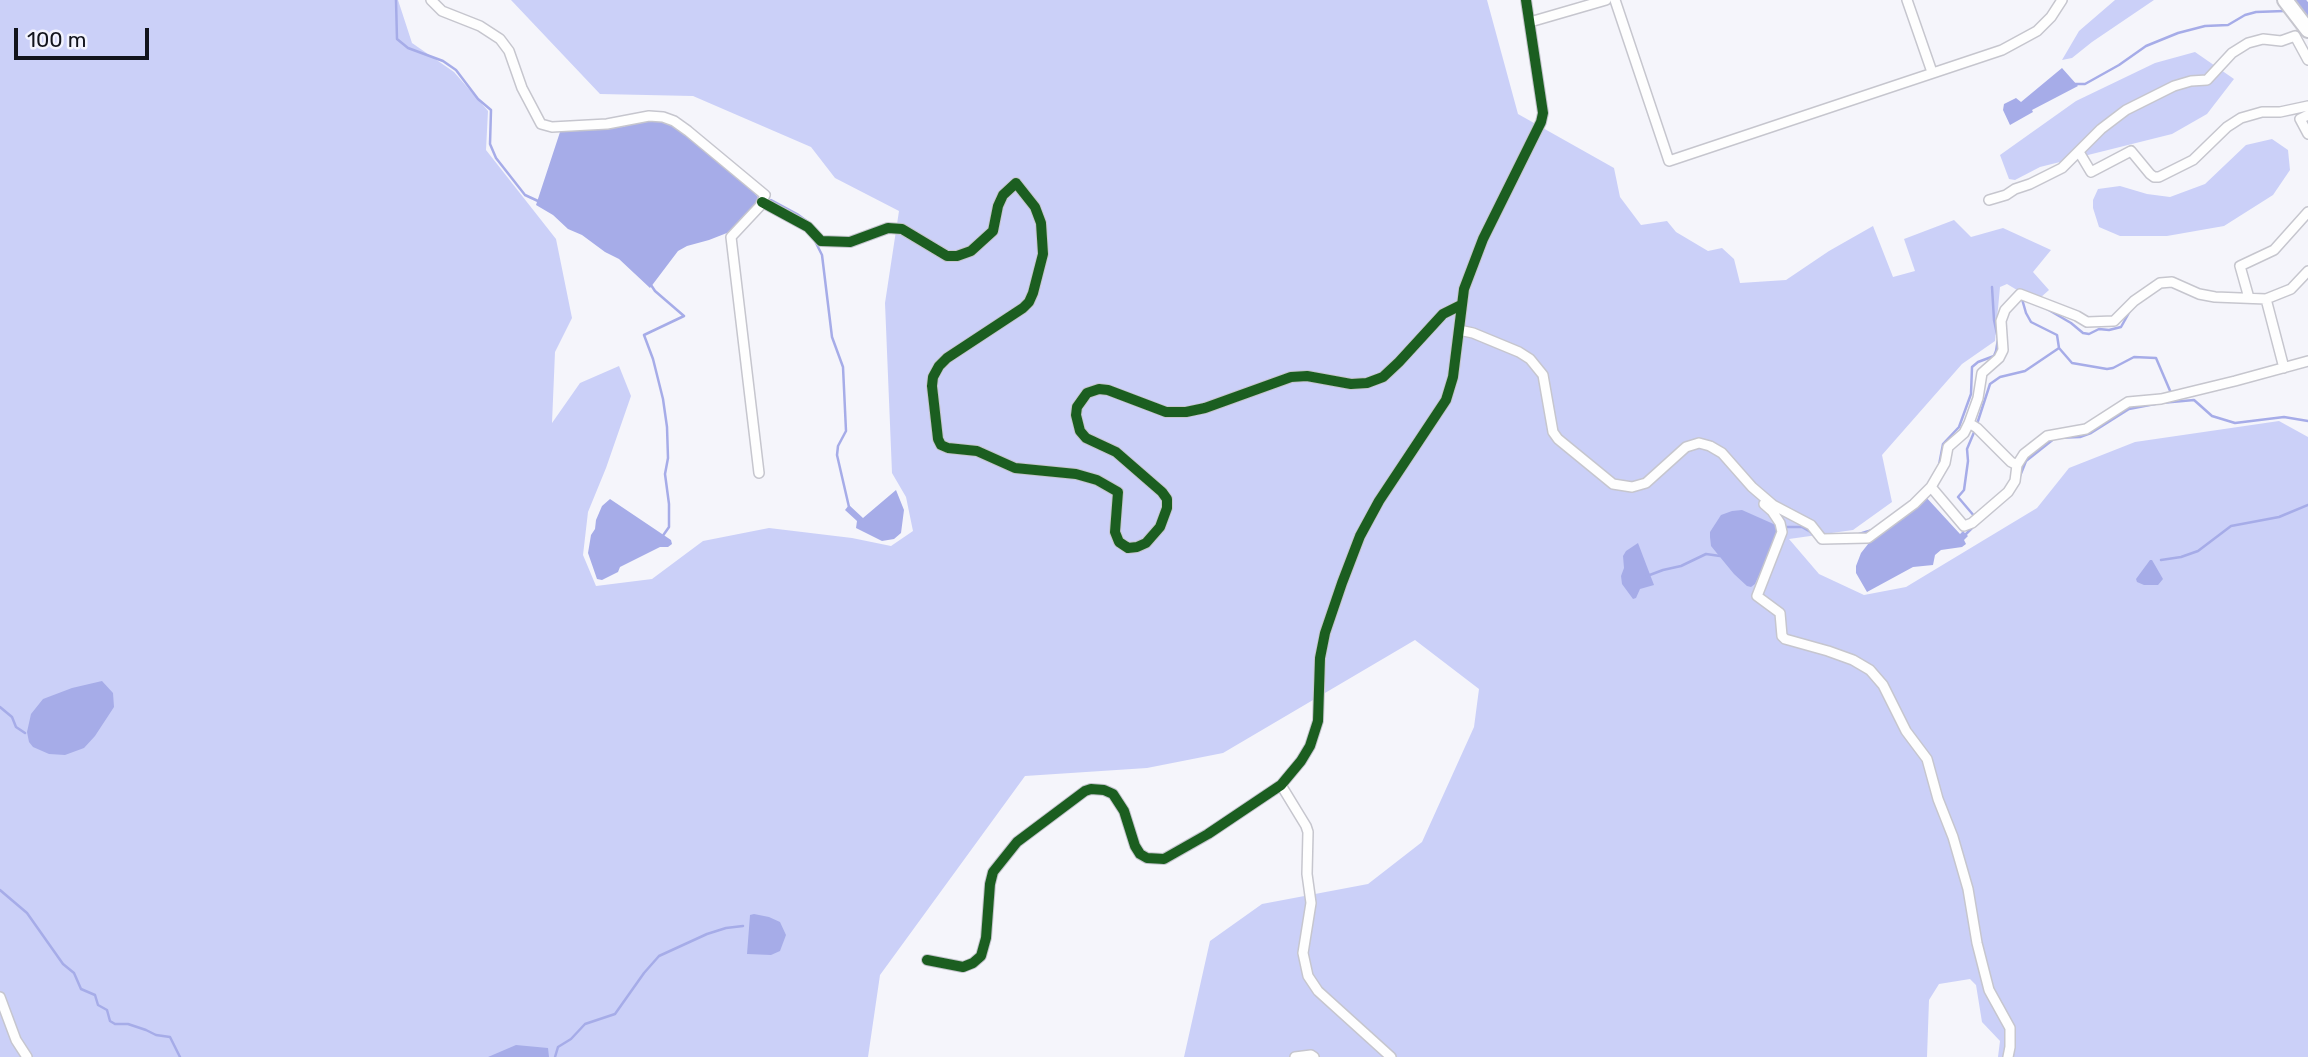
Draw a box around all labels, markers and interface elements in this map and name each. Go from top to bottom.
scale bar [18,14,152,58]
text: 100 m [27,27,86,52]

